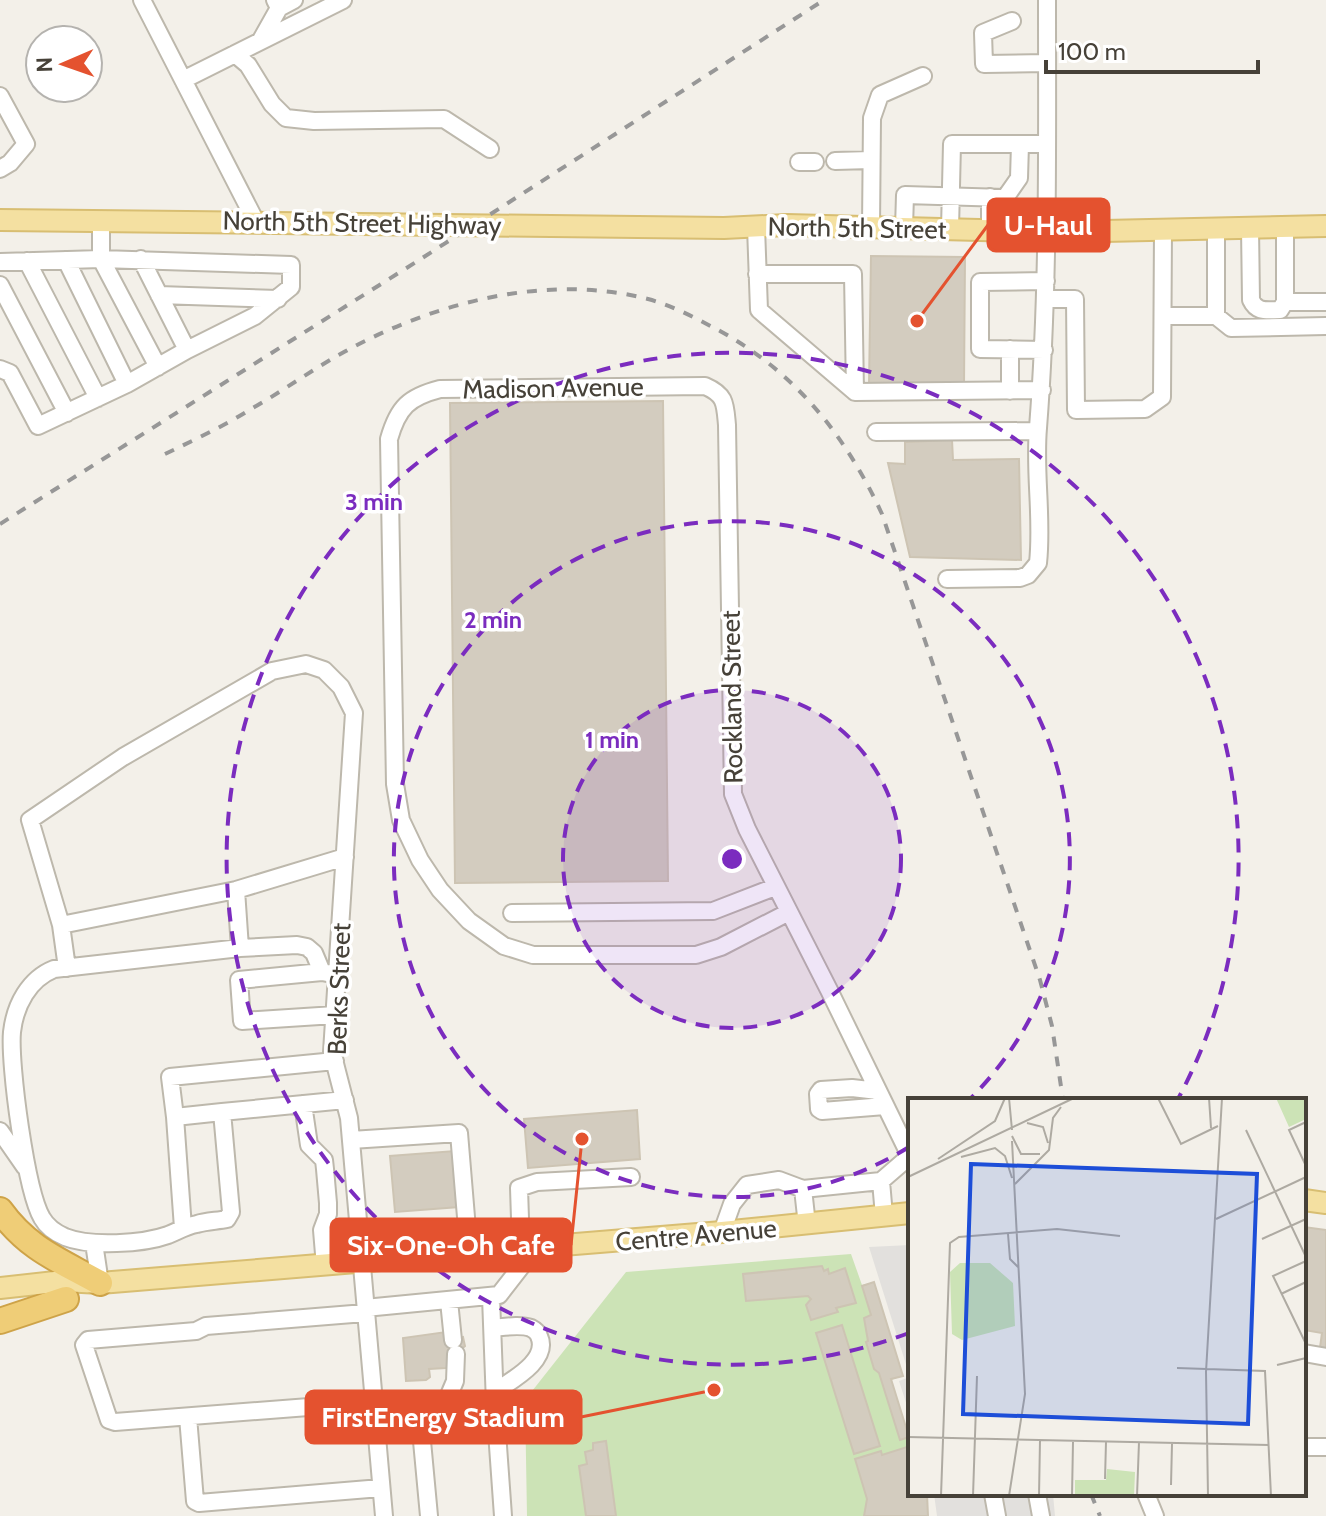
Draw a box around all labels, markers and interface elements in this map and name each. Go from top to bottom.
north arrow [24,24,104,104]
scale bar [1046,24,1258,74]
text: 100 m [1058,37,1126,66]
text: N [31,56,58,73]
callout: U-Haul [988,199,1109,251]
street label: North 5th Street Highway [222,205,502,241]
text: U-Haul [1004,208,1092,242]
street label: North 5th Street [767,210,947,246]
street label: Madison Avenue [462,370,644,406]
text: 3 min [345,487,403,516]
text: 2 min [464,605,522,634]
street label: Rockland Street [714,610,750,784]
text: 1 min [585,725,639,754]
centre of rings [718,845,746,873]
street label: Berks Street [321,922,357,1056]
inset map [908,1098,1306,1496]
street label: Centre Avenue [614,1212,778,1258]
callout: Six-One-Oh Cafe [331,1219,571,1271]
text: Six-One-Oh Cafe [347,1228,555,1262]
callout: FirstEnergy Stadium [306,1391,581,1443]
text: FirstEnergy Stadium [321,1400,565,1434]

